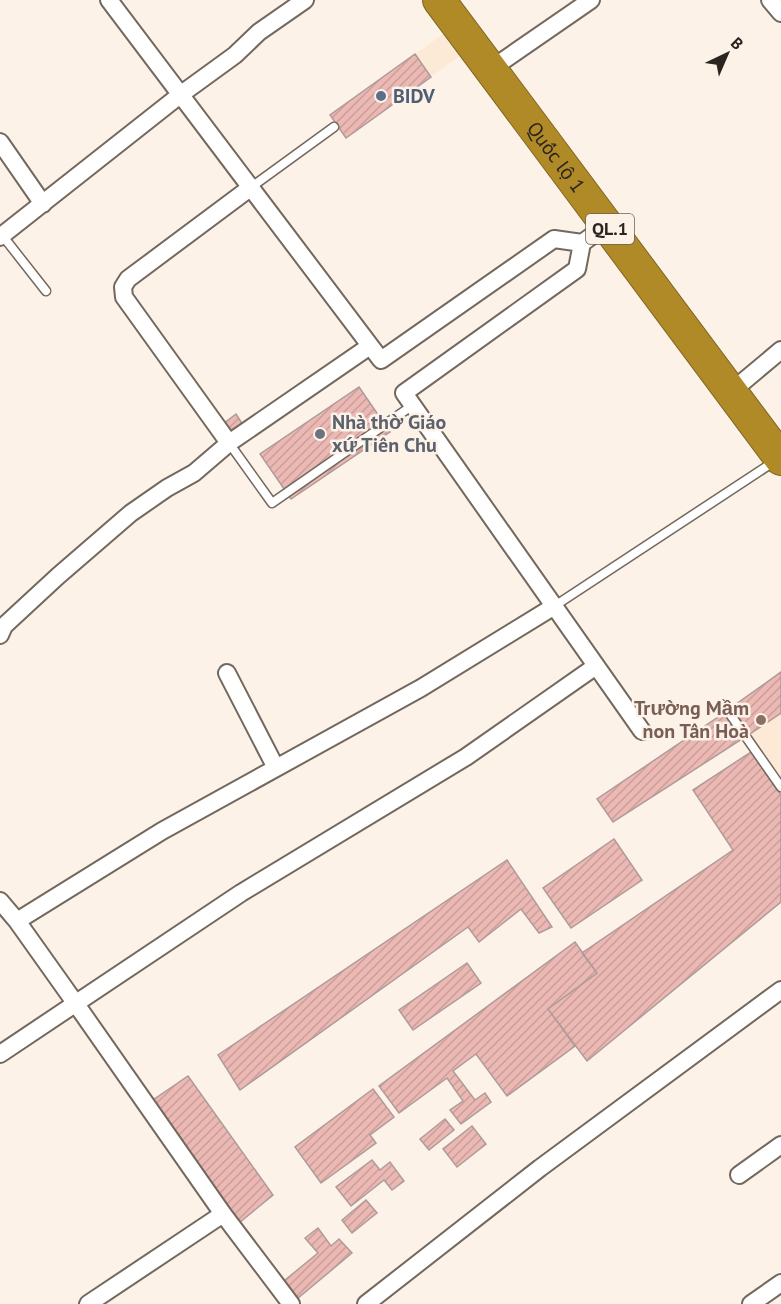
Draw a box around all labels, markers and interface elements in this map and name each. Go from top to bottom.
north arrow [697,24,757,84]
text: B [727,33,748,54]
place label: BIDV [393,83,436,109]
marker: BIDV [374,89,388,103]
street label: Quốc lộ 1 [521,116,591,198]
road number: QL.1 [586,214,634,244]
place label: Nhà thờ Giáo xứ Tiên Chu [332,409,446,458]
marker: Nhà thờ Giáo xứ Tiên Chu [313,427,327,441]
place label: Trường Mầm non Tân Hoà [634,695,749,744]
marker: Trường Mầm non Tân Hoà [754,713,768,727]

